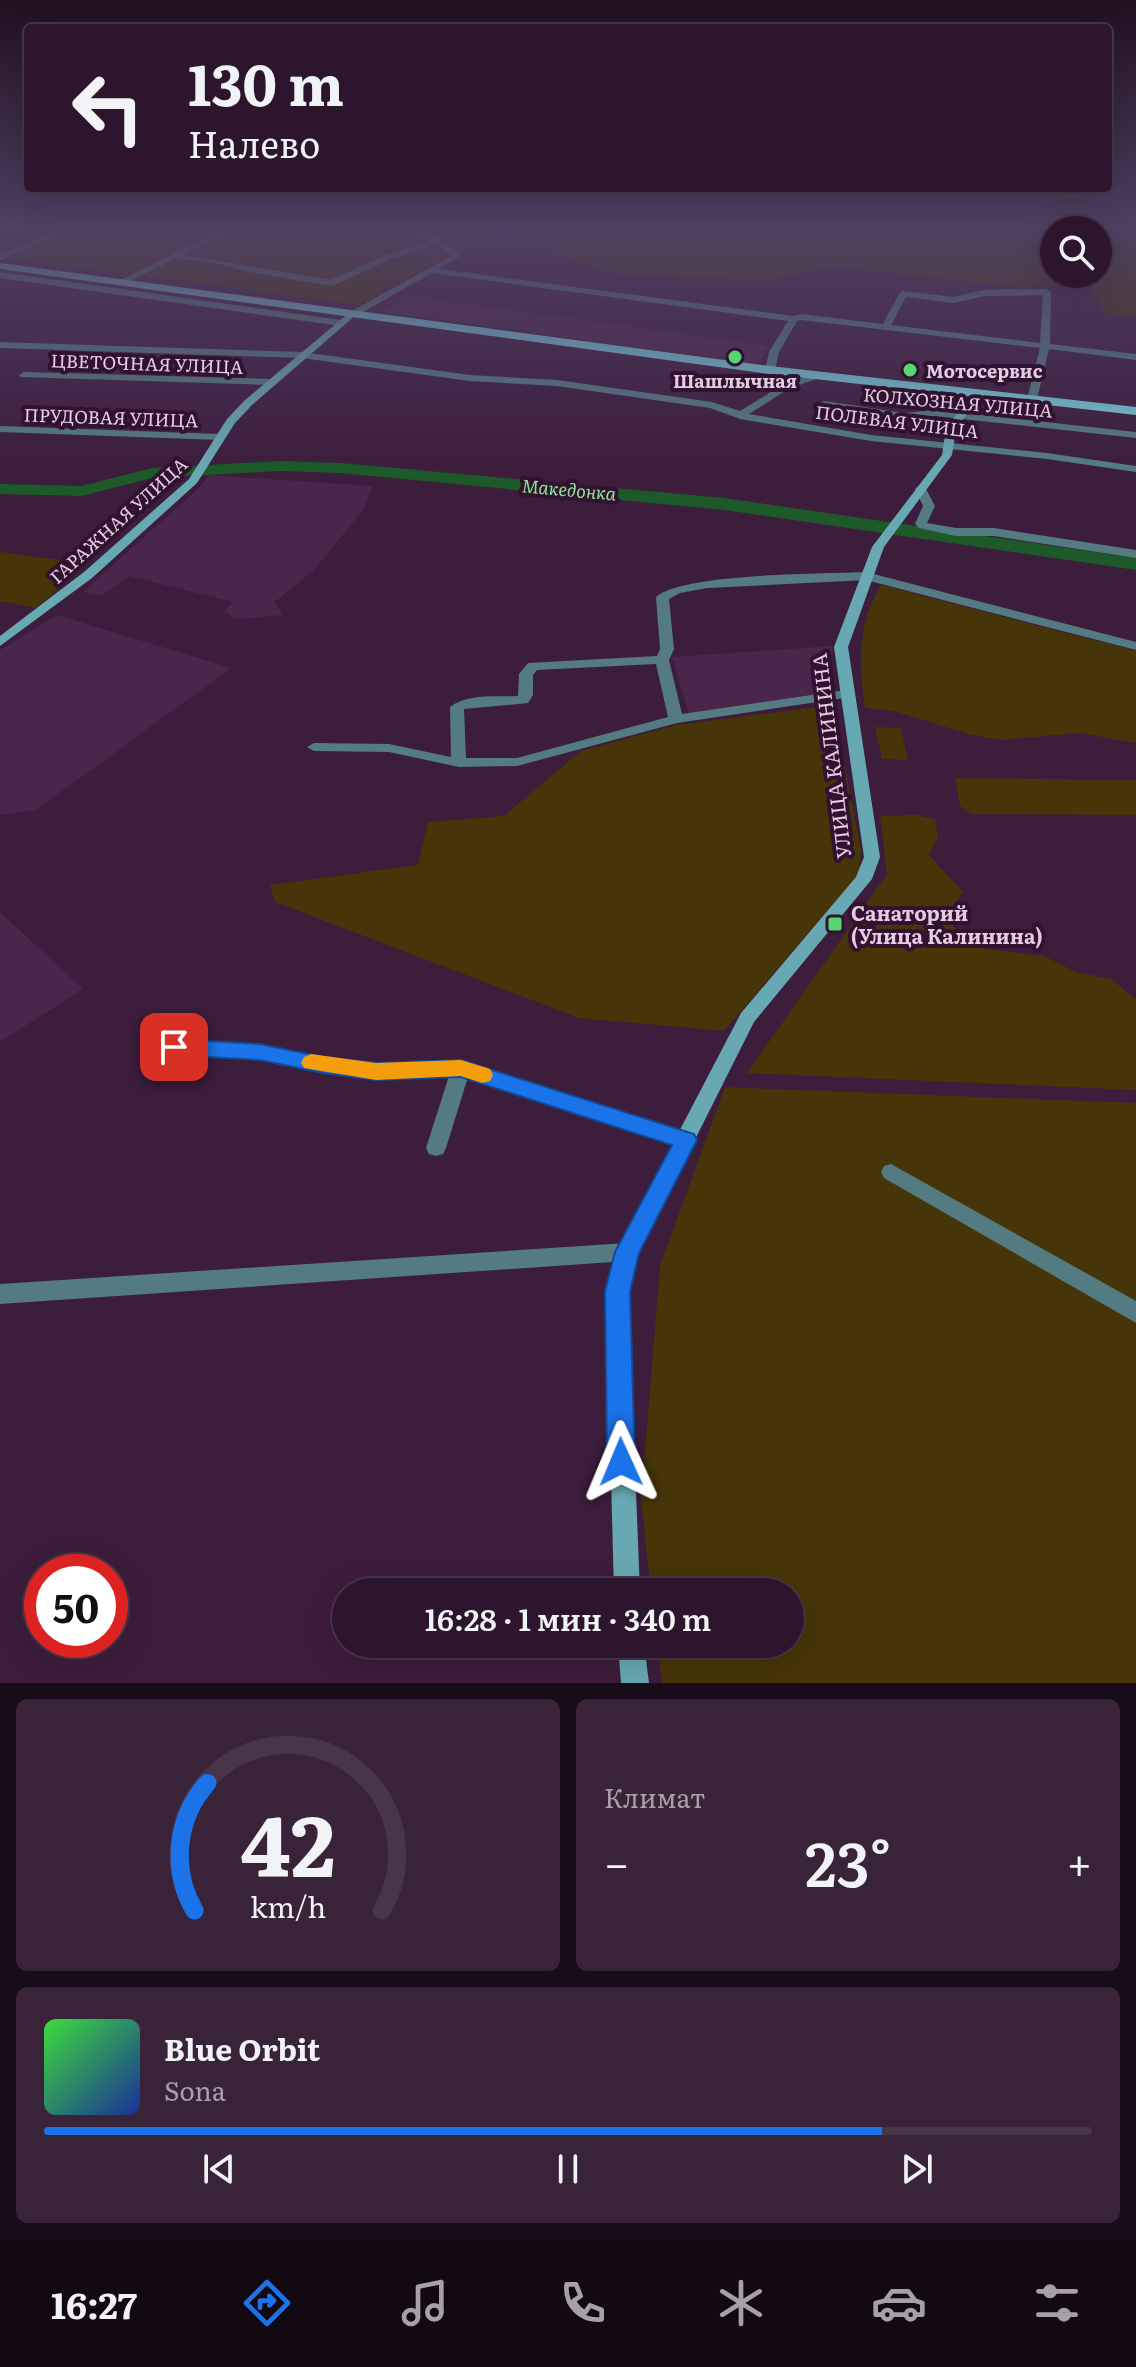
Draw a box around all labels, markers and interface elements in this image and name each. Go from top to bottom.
text: 130 m [188,40,344,123]
icon: left [56,56,160,160]
text: Налево [188,116,320,169]
map controls [1040,216,1112,288]
button: search [1040,216,1112,288]
street label: ЦВЕТОЧНАЯ УЛИЦА [50,346,244,380]
marker: Шашлычная [726,348,744,366]
place label: Мотосервис [926,357,1043,384]
marker: Мотосервис [901,361,919,379]
place label: Шашлычная [673,367,797,394]
street label: КОЛХОЗНАЯ УЛИЦА [862,380,1054,424]
street label: ПОЛЕВАЯ УЛИЦА [814,398,980,444]
street label: ПРУДОВАЯ УЛИЦА [23,400,199,434]
street label: ГАРАЖНАЯ УЛИЦА [43,451,193,589]
water label: Македонка [521,471,618,507]
street label: УЛИЦА КАЛИНИНА [802,651,857,860]
place label: Санаторий (Улица Калинина) [851,897,1043,950]
marker: Санаторий (Улица Калинина) [826,915,844,933]
pin [140,1013,208,1081]
icon: arrive [152,1025,196,1069]
position arrow [579,1420,663,1504]
speed limit sign: 50 [24,1554,128,1658]
text: 16:28 · 1 мин · 340 m [425,1596,711,1640]
text: Климат [604,1777,705,1816]
text: 42 [241,1779,335,1903]
text: 23° [805,1816,891,1905]
text: − [604,1828,630,1894]
text: + [1066,1828,1092,1894]
text: km/h [250,1884,326,1927]
text: Blue Orbit [164,2026,320,2070]
text: Sona [164,2070,226,2109]
icon: previous [197,2147,241,2191]
icon: pause [546,2147,590,2191]
icon: next [895,2147,939,2191]
icon: directions [239,2275,295,2331]
icon: music [397,2275,453,2331]
icon: phone [555,2275,611,2331]
icon: climate [713,2275,769,2331]
icon: car [871,2275,927,2331]
icon: filters [1029,2275,1085,2331]
text: 16:27 [51,2277,137,2330]

